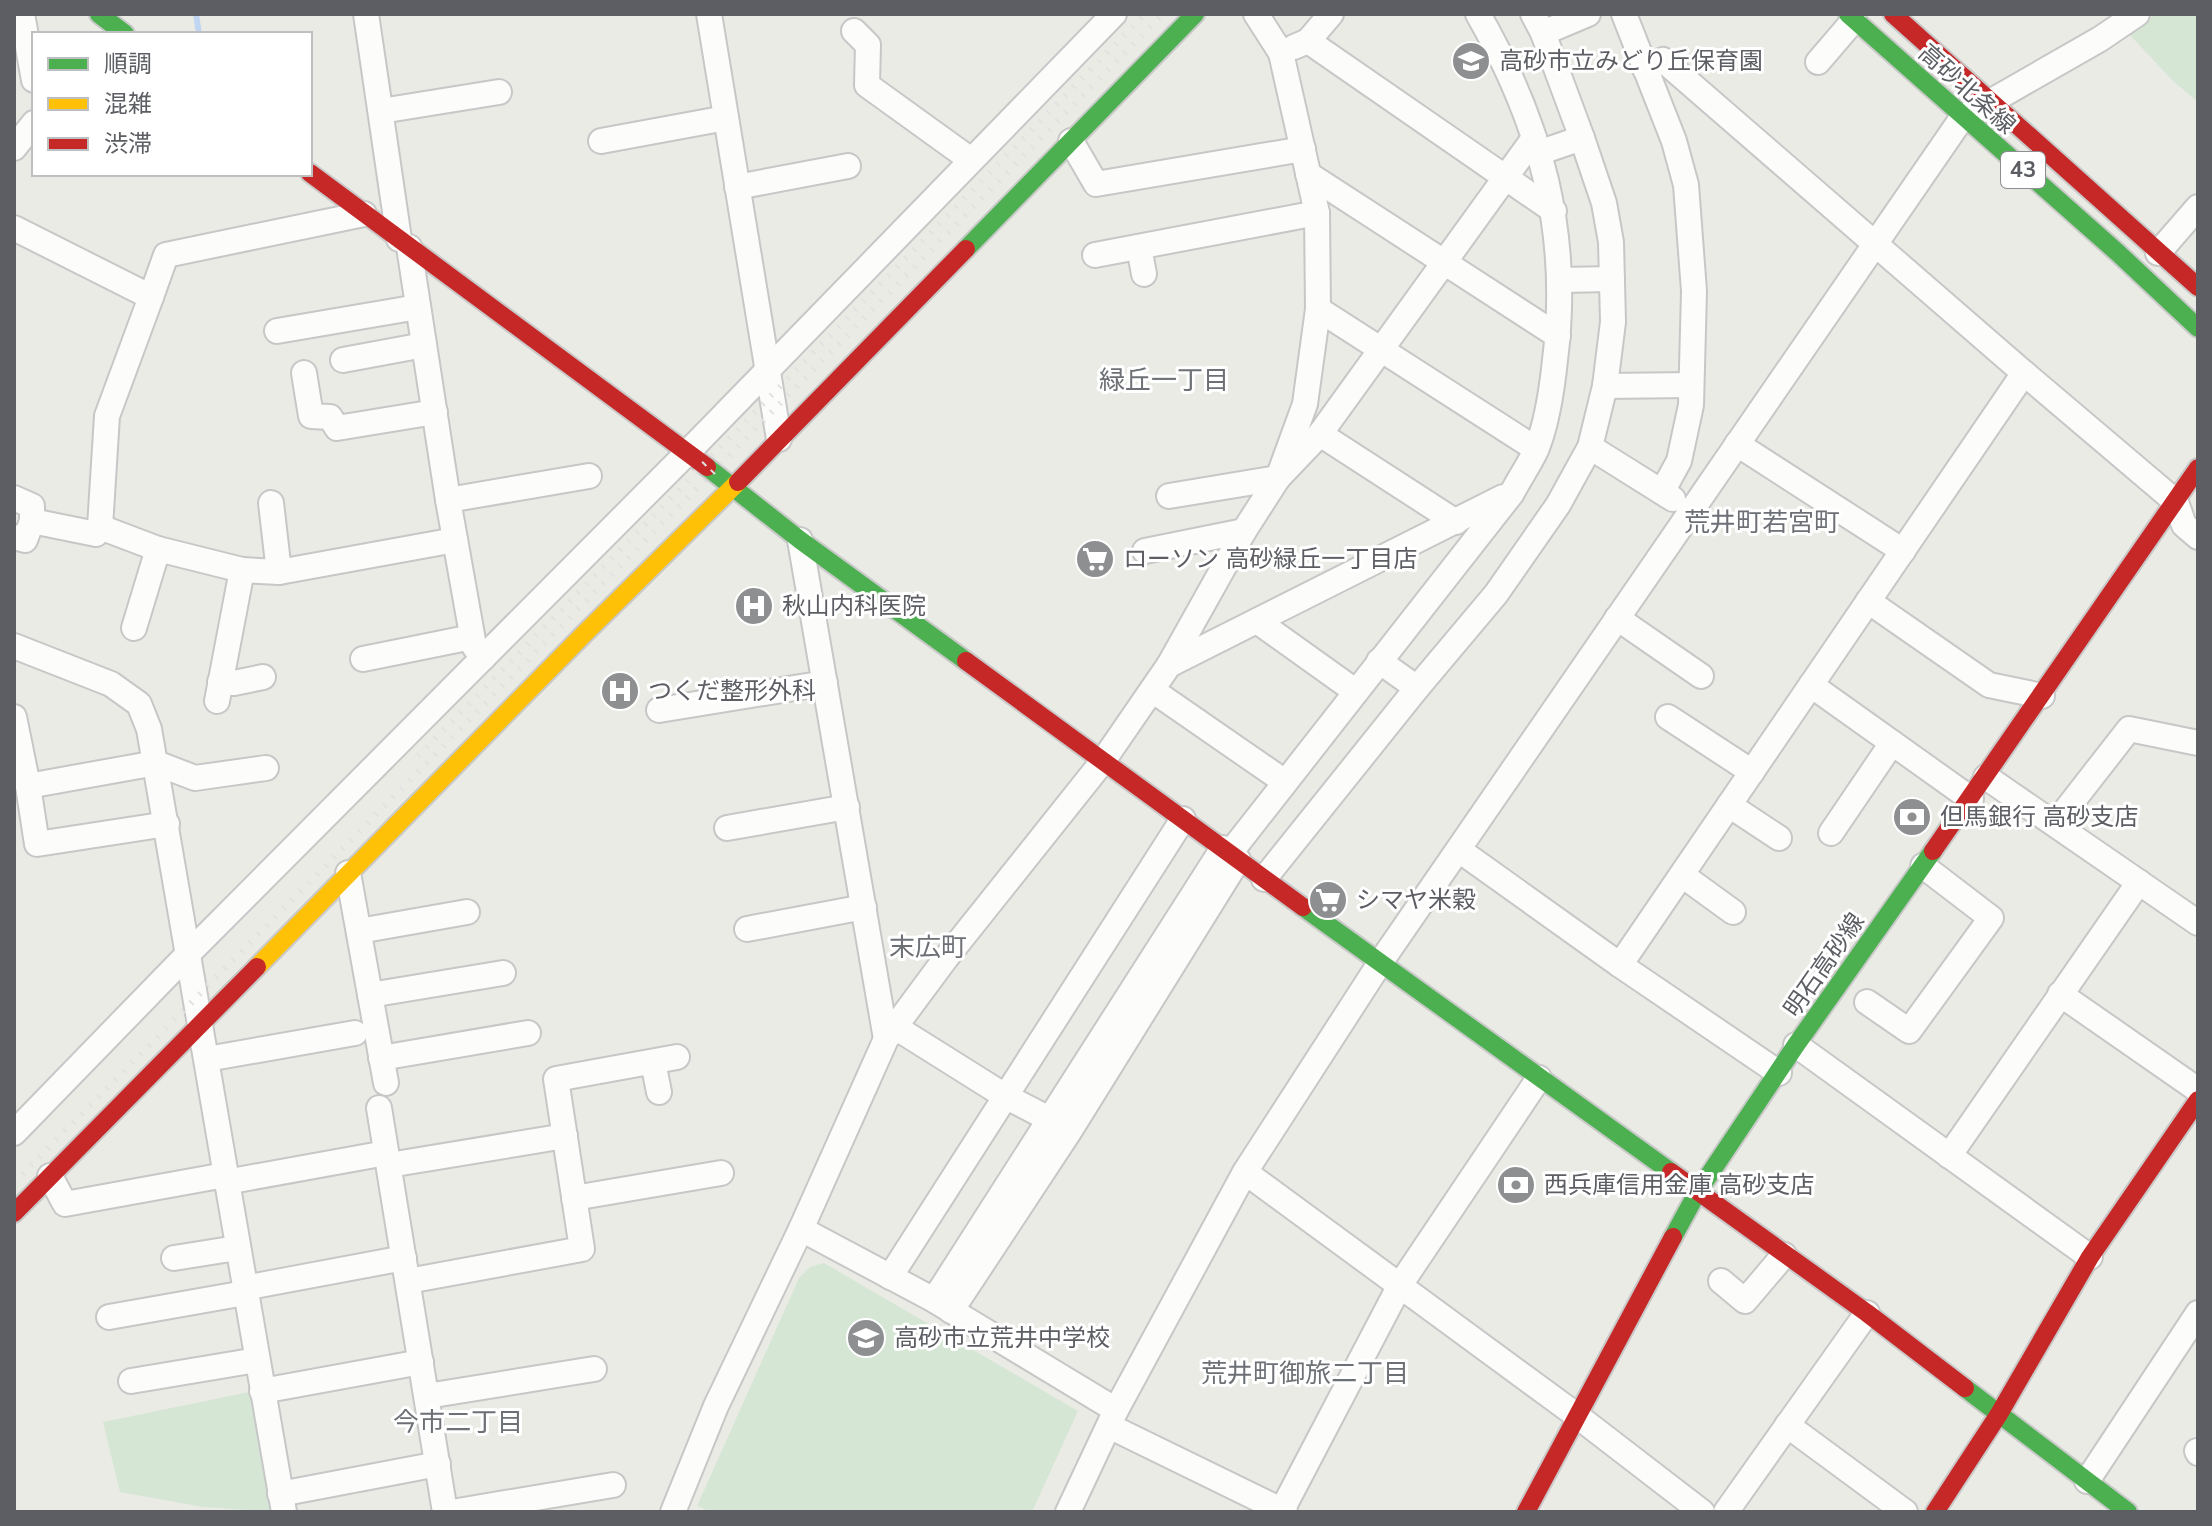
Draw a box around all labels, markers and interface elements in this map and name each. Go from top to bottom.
legend [32,32,312,176]
street label: 高砂北条線 [1912,37,2022,141]
school or university icon: 高砂市立みどり丘保育園 [1450,40,1492,82]
place label: 高砂市立みどり丘保育園 [1499,45,1763,77]
text: 順調 [104,48,152,80]
text: 混雑 [104,88,152,120]
text: 渋滞 [104,128,152,160]
road number: 43 [2001,152,2045,188]
district label: 緑丘一丁目 [1099,363,1229,398]
district label: 荒井町若宮町 [1684,505,1840,540]
supermarket icon: ローソン 高砂緑丘一丁目店 [1074,538,1116,580]
place label: ローソン 高砂緑丘一丁目店 [1123,543,1417,575]
hospital icon: 秋山内科医院 [733,585,775,627]
place label: 秋山内科医院 [782,590,926,622]
hospital icon: つくだ整形外科 [599,670,641,712]
place label: つくだ整形外科 [648,675,816,707]
bank icon: 但馬銀行 高砂支店 [1891,796,1933,838]
place label: 但馬銀行 高砂支店 [1940,801,2138,833]
supermarket icon: シマヤ米穀 [1307,879,1349,921]
place label: シマヤ米穀 [1356,884,1476,916]
street label: 明石高砂線 [1776,907,1872,1023]
district label: 末広町 [889,930,967,965]
bank icon: 西兵庫信用金庫 高砂支店 [1495,1164,1537,1206]
place label: 西兵庫信用金庫 高砂支店 [1544,1169,1814,1201]
school or university icon: 高砂市立荒井中学校 [845,1317,887,1359]
place label: 高砂市立荒井中学校 [894,1322,1110,1354]
district label: 荒井町御旅二丁目 [1201,1356,1409,1391]
district label: 今市二丁目 [393,1405,523,1440]

